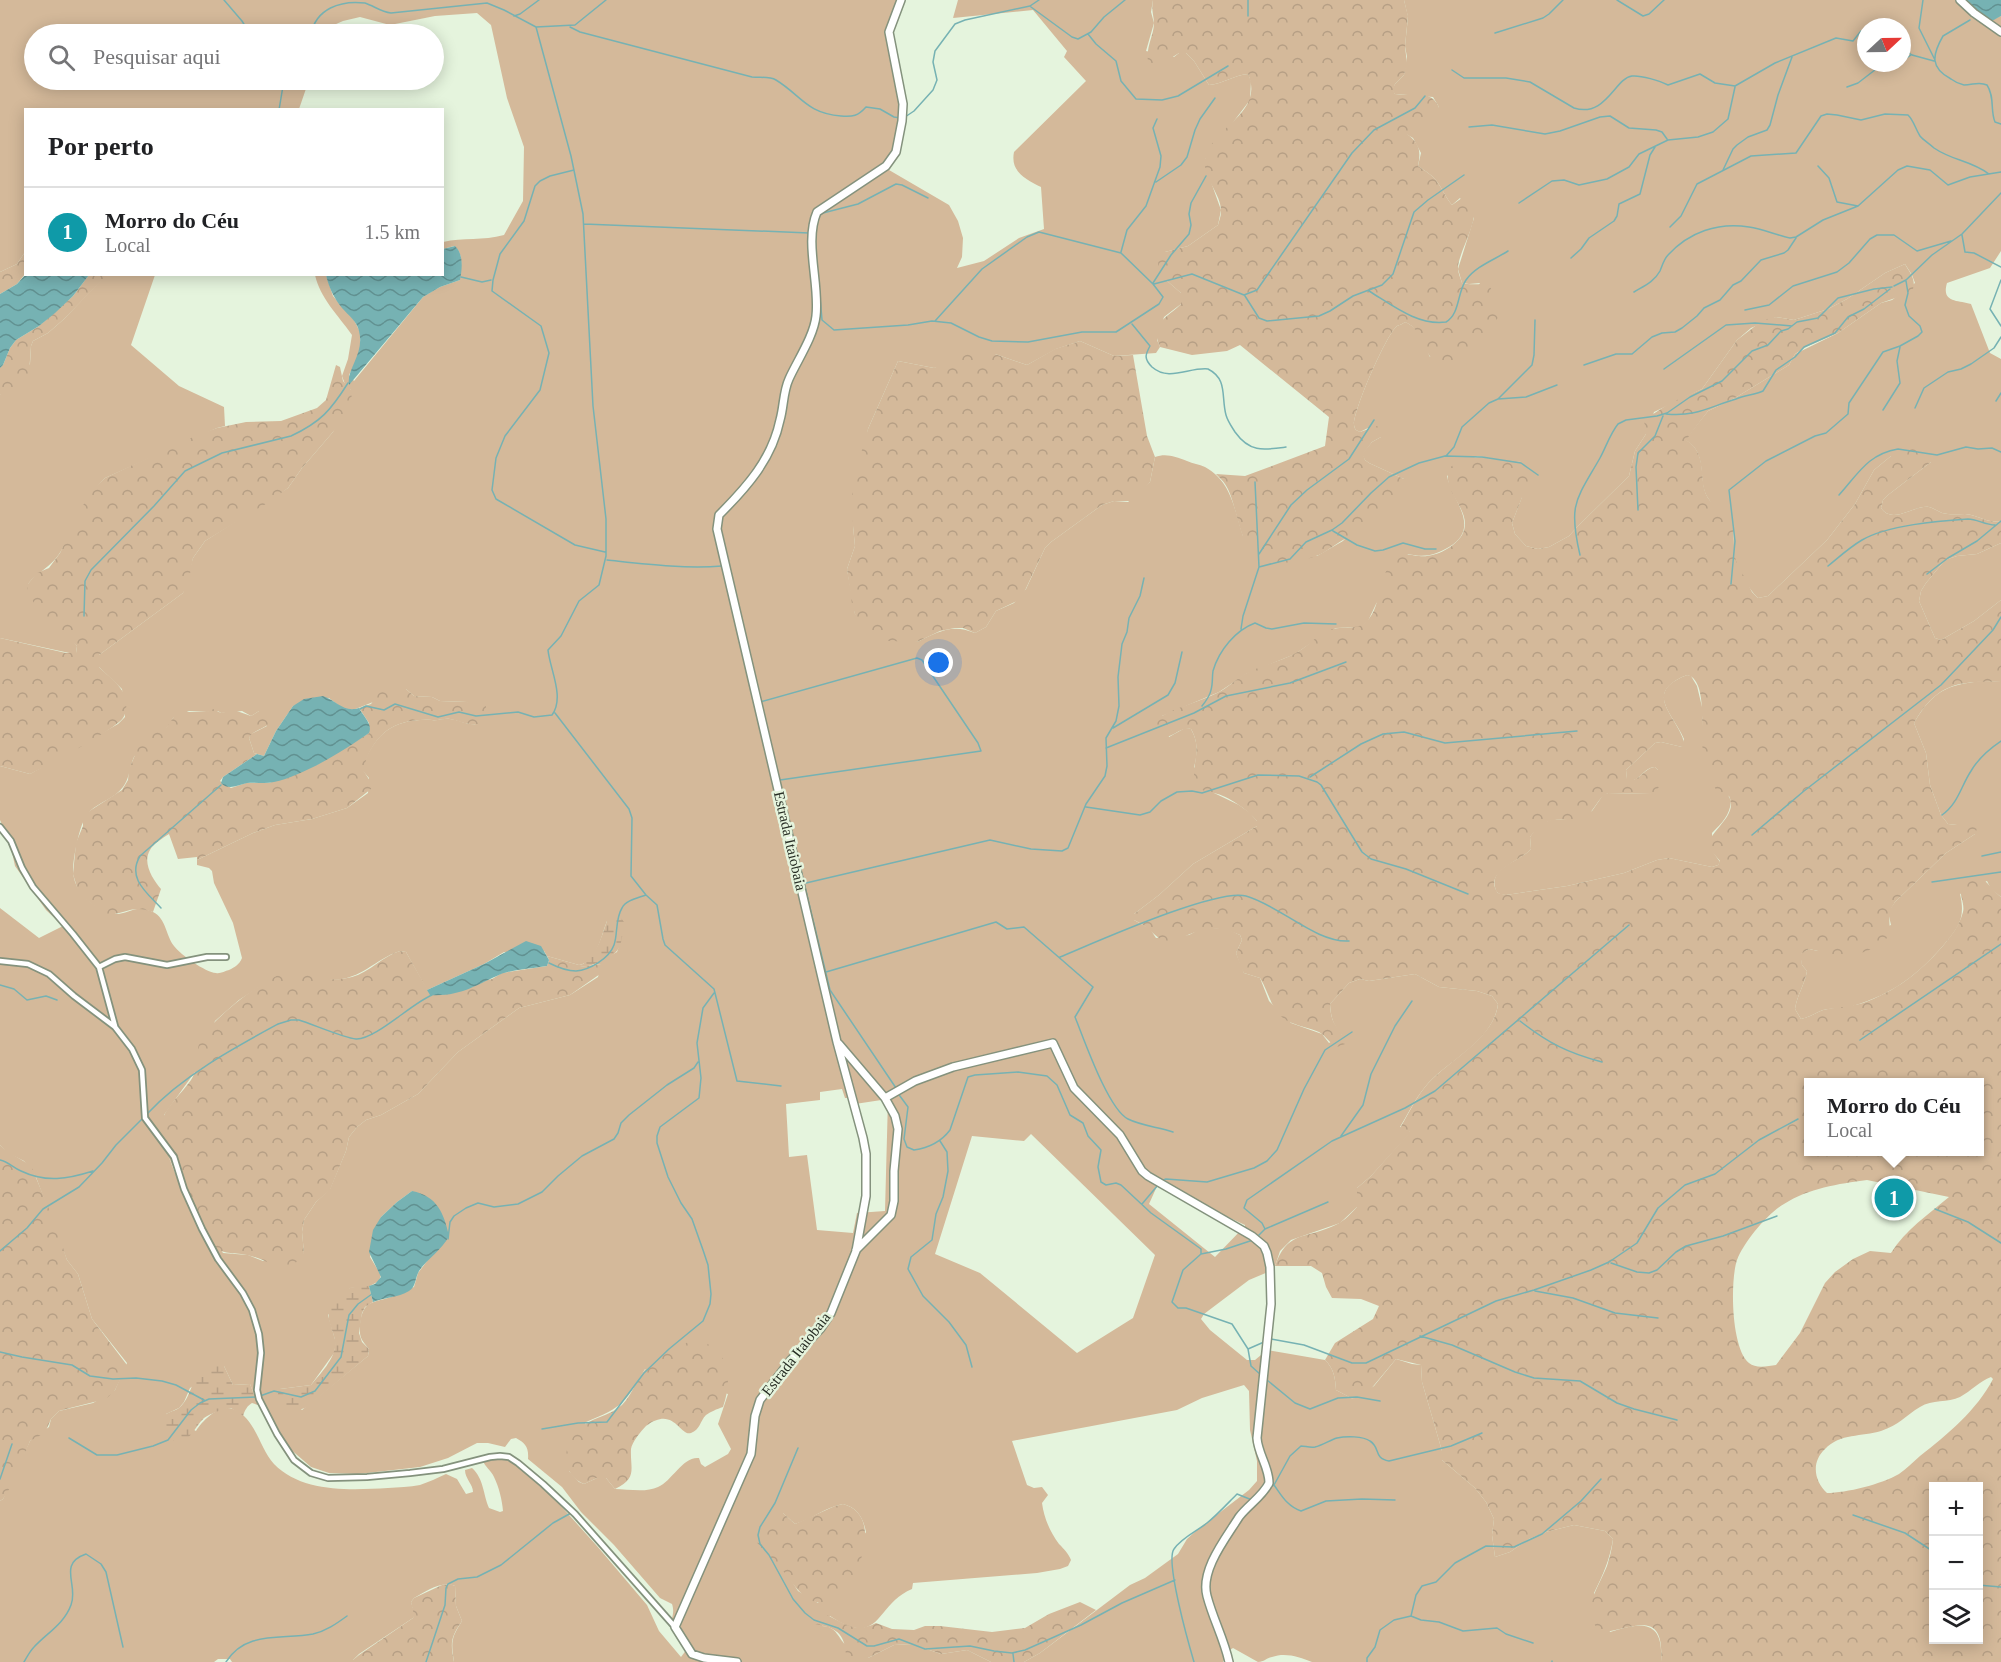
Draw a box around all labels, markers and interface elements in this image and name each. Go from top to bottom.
north arrow [1857,18,1911,72]
search box [24,24,444,90]
icon: search [45,41,78,74]
text: Pesquisar aqui [93,44,221,69]
text: Por perto [48,132,154,161]
text: Morro do Céu [105,208,239,233]
text: 1 [63,221,73,243]
text: 1.5 km [364,221,420,243]
text: Local [105,234,151,256]
your location [924,648,953,677]
street label: Estrada Itaiobaia [771,790,809,892]
popup [1804,1078,1984,1156]
text: Morro do Céu [1827,1093,1961,1118]
text: Local [1827,1119,1873,1141]
pin: 1 [1874,1176,1914,1220]
street label: Estrada Itaiobaia [759,1309,834,1399]
map controls [1929,1482,1983,1644]
button: + [1929,1482,1983,1536]
button: − [1929,1536,1983,1590]
button: layers [1929,1590,1983,1644]

